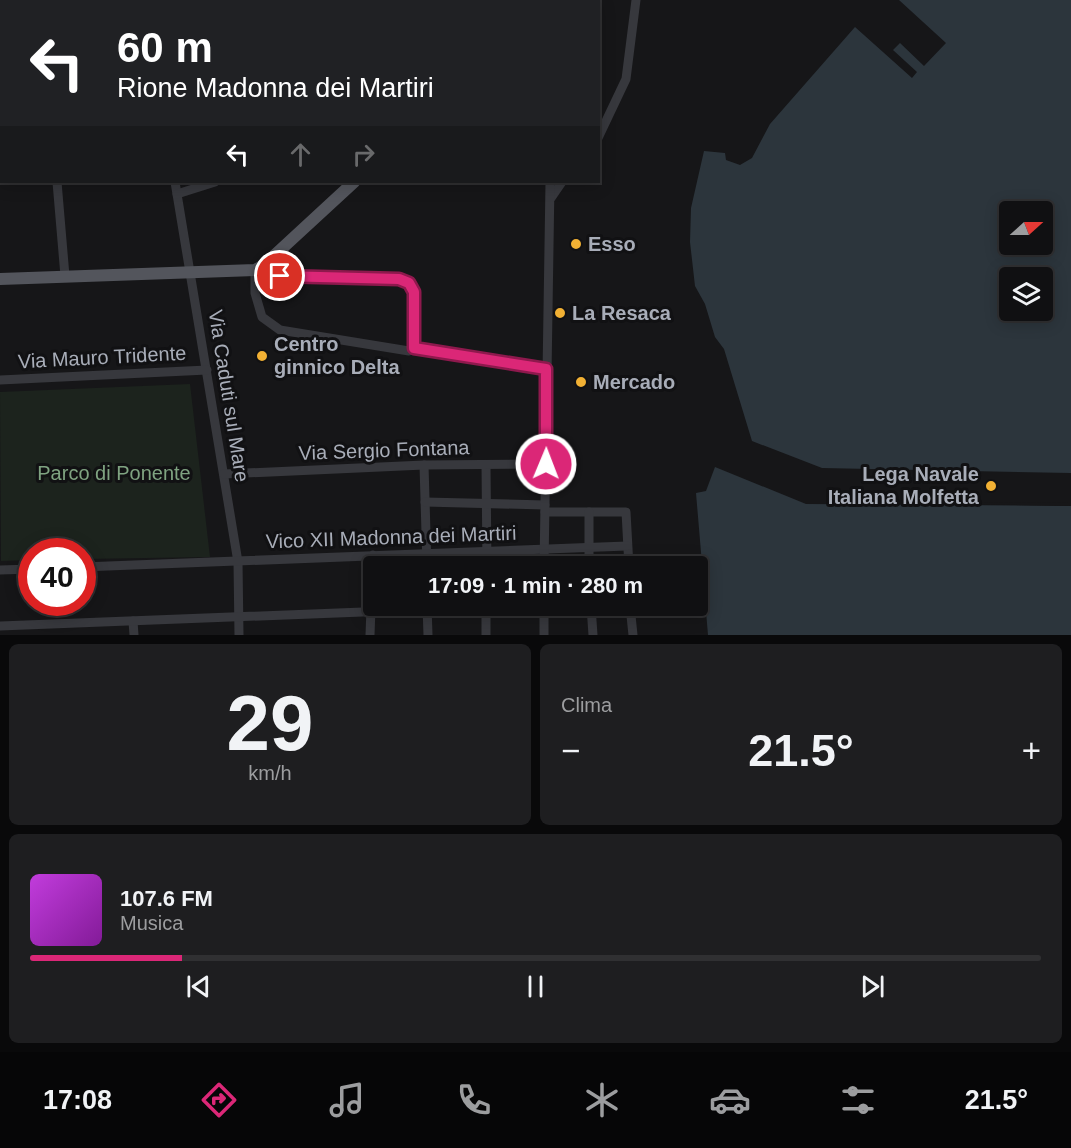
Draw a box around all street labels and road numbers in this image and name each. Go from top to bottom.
street label: Via Caduti sul Mare [205,308,253,484]
street label: Via Mauro Tridente [17,342,187,372]
street label: Via Sergio Fontana [298,436,471,464]
street label: Vico XII Madonna dei Martiri [265,522,517,552]

